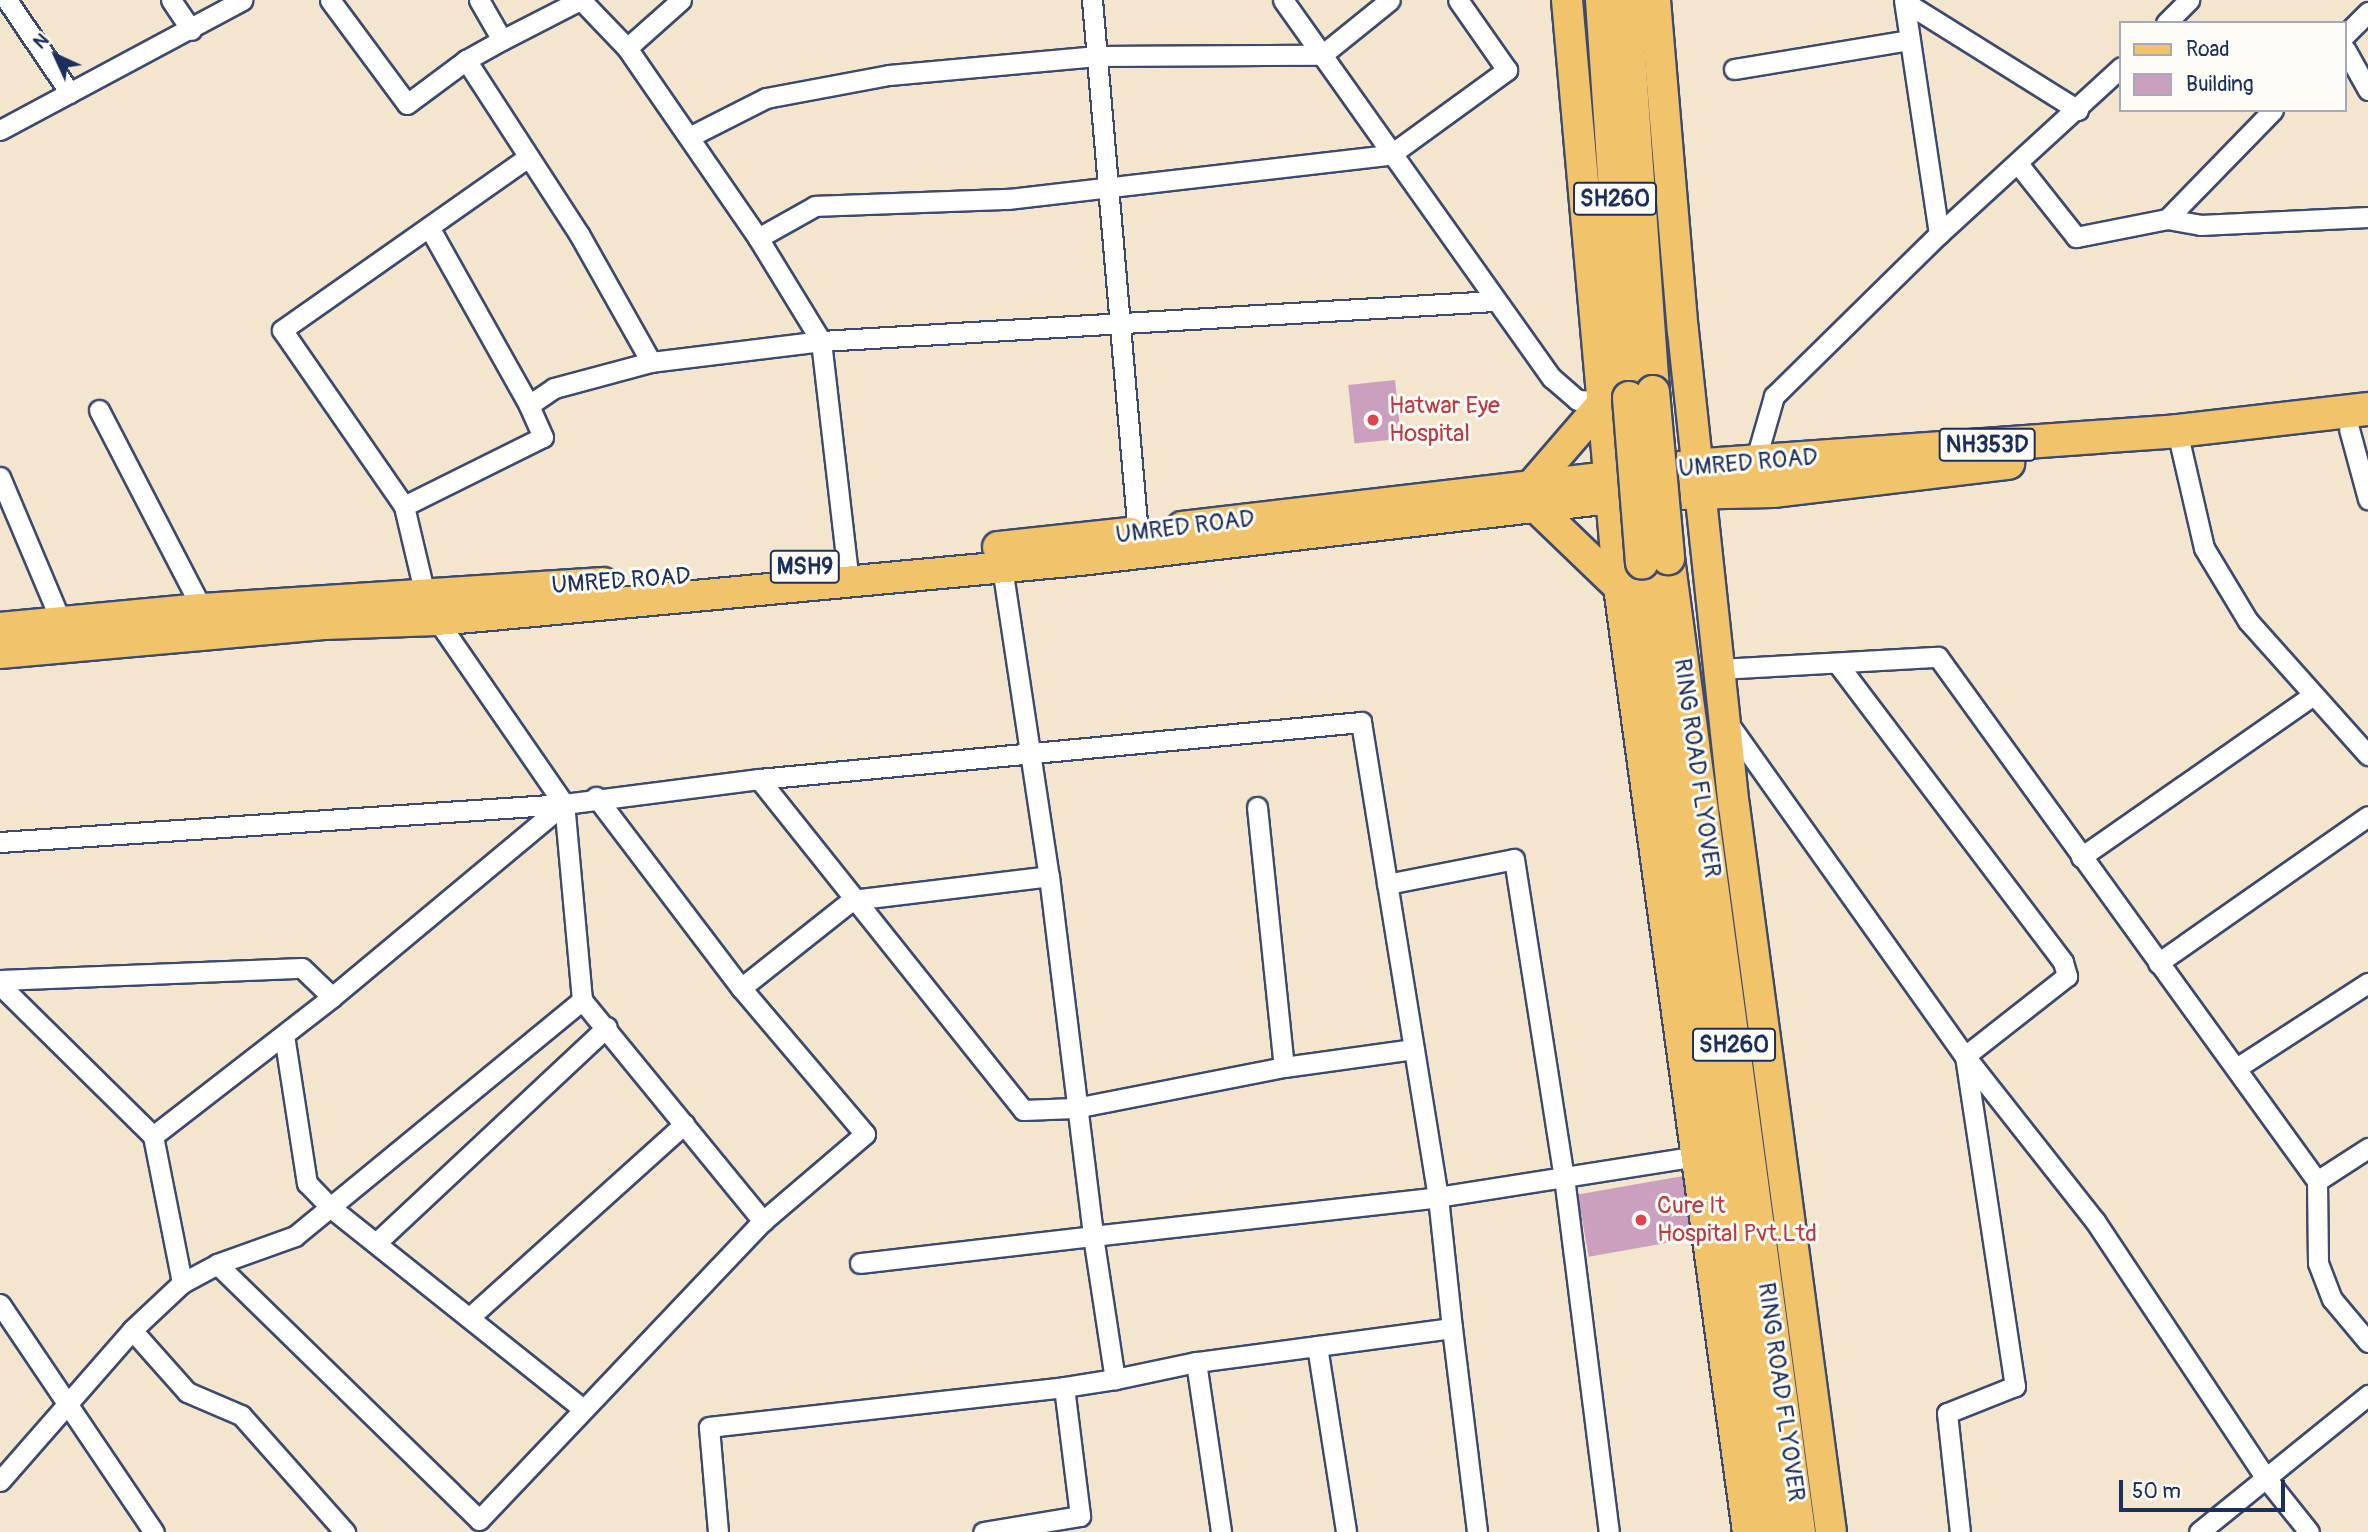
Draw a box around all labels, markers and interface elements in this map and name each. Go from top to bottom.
north arrow [21,21,91,91]
legend [2120,21,2347,112]
text: N [28,28,54,54]
text: Road [2186,36,2230,63]
text: Building [2186,71,2253,98]
road number: SH260 [1573,180,1657,218]
place label: Hatwar Eye Hospital [1389,392,1500,448]
marker: Hatwar Eye Hospital [1363,410,1383,430]
road number: NH353D [1938,426,2036,464]
street label: UMRED ROAD [1677,443,1819,483]
street label: UMRED ROAD [1114,504,1256,550]
road number: MSH9 [768,548,842,586]
street label: UMRED ROAD [550,562,692,600]
street label: RING ROAD FLYOVER [1667,657,1727,879]
road number: SH260 [1692,1026,1776,1064]
place label: Cure It Hospital Pvt.Ltd [1657,1192,1817,1248]
marker: Cure It Hospital Pvt.Ltd [1631,1210,1651,1230]
street label: RING ROAD FLYOVER [1751,1281,1811,1503]
scale bar [2123,1466,2289,1510]
text: 50 m [2132,1478,2181,1505]

